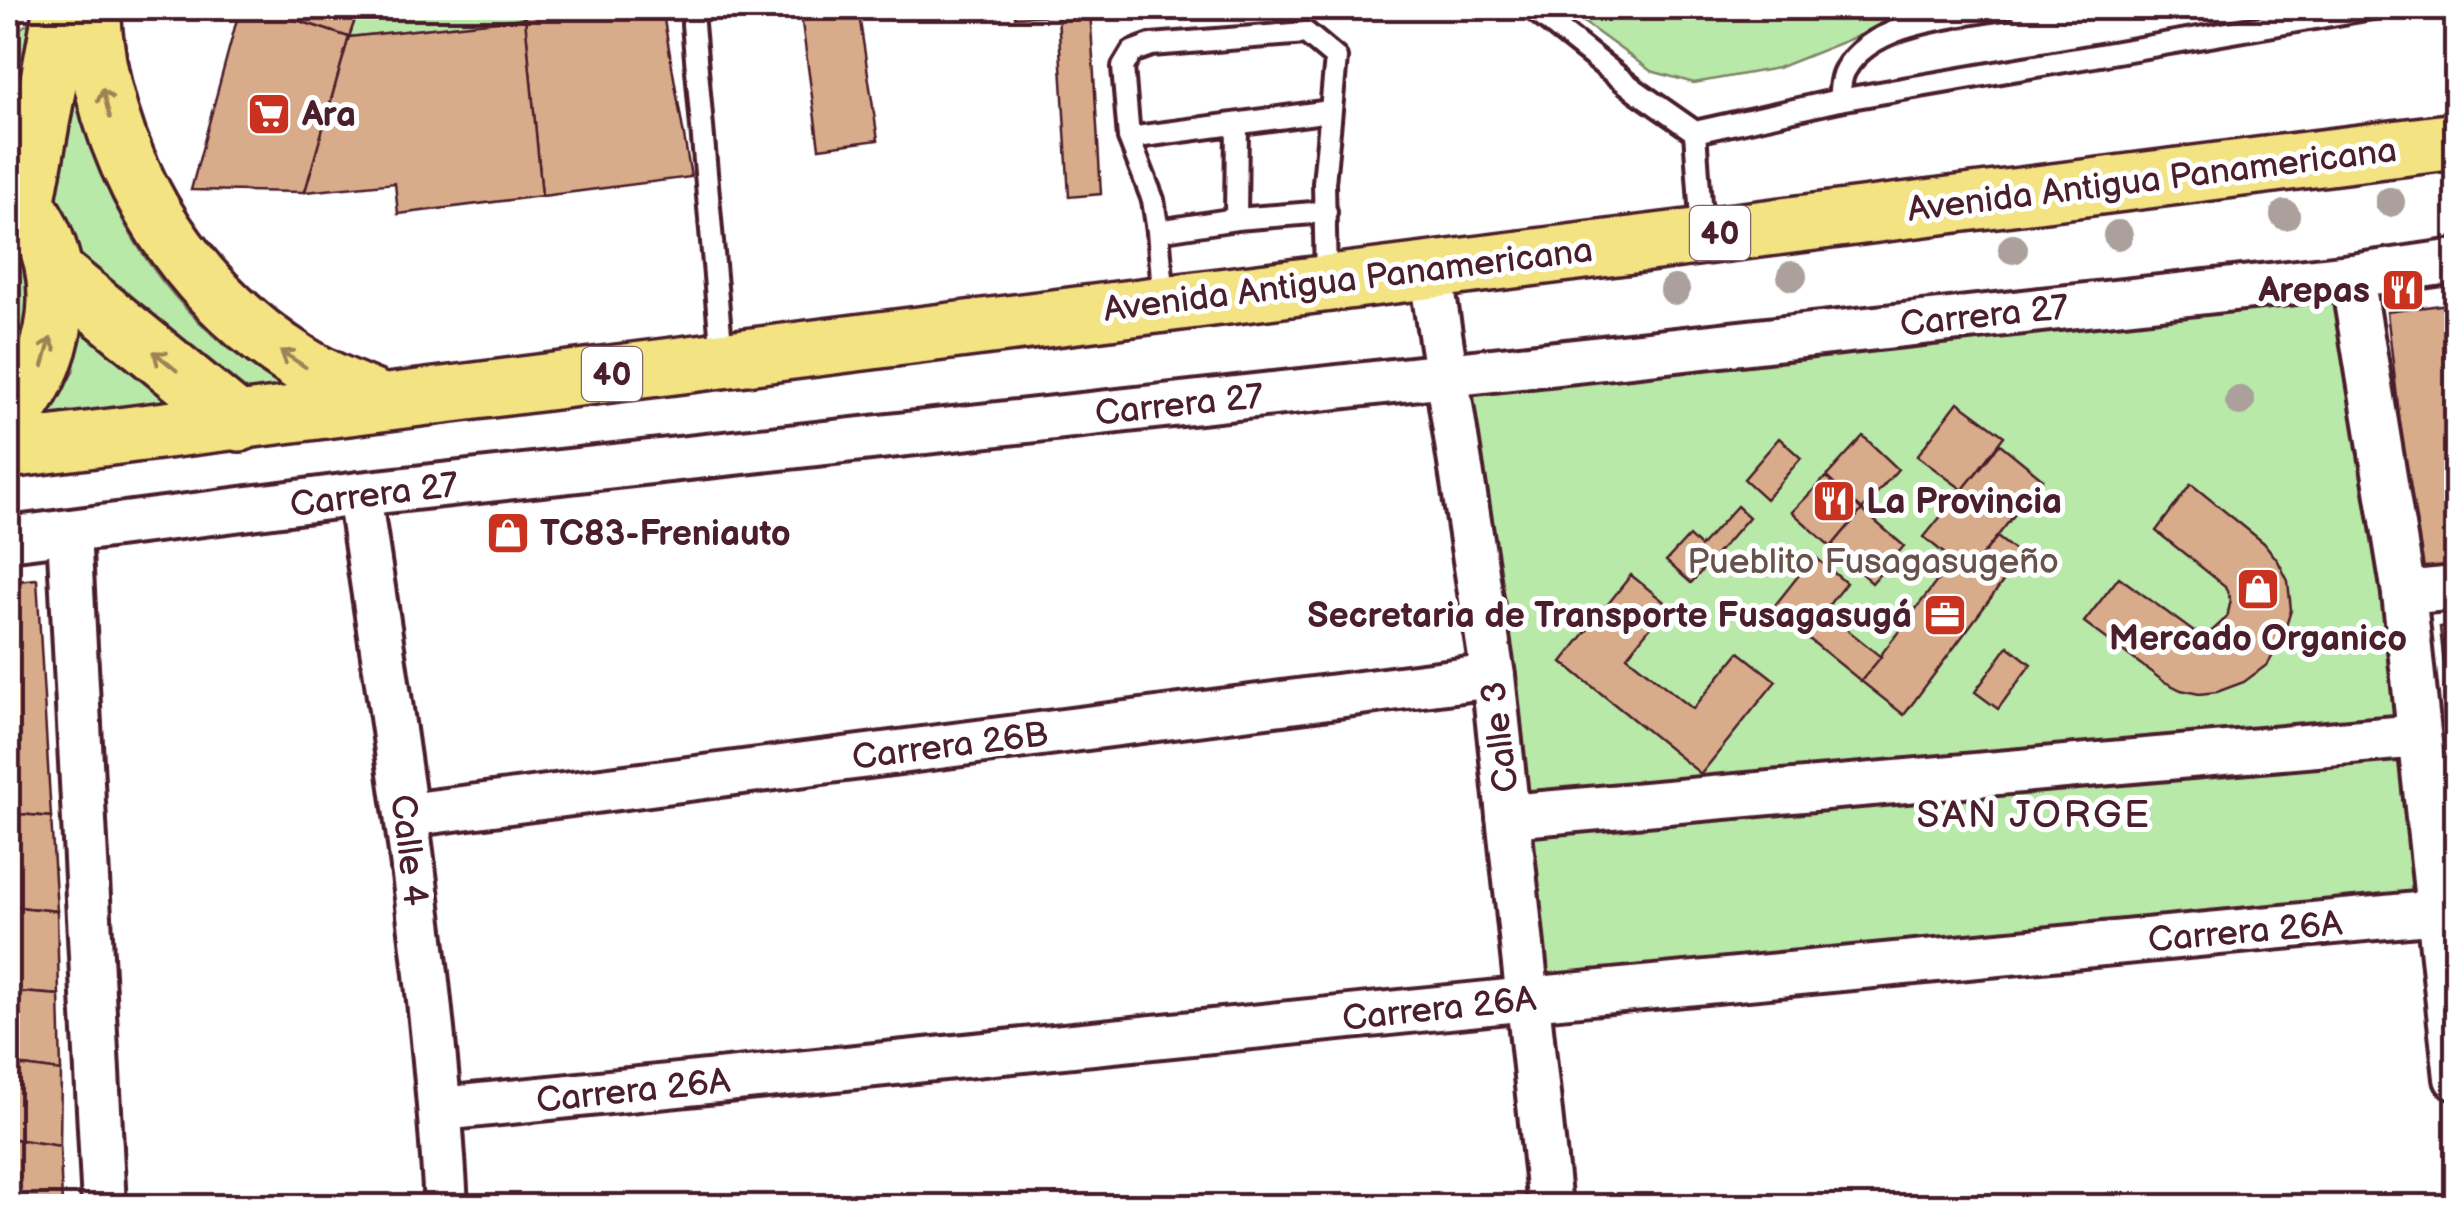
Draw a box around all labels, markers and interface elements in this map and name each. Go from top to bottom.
one-way arrow [96,88,114,119]
supermarket icon: Ara [246,91,292,137]
place label: Ara [301,94,356,137]
street label: Avenida Antigua Panamericana [1905,129,2399,232]
road number: 40 [1690,206,1750,260]
street label: Avenida Antigua Panamericana [1101,229,1595,332]
restaurant icon: Arepas [2380,267,2426,313]
place label: Arepas [2258,270,2370,313]
street label: Carrera 27 [1898,286,2070,347]
one-way arrow [39,337,58,368]
road number: 40 [582,347,642,401]
one-way arrow [280,348,308,369]
one-way arrow [152,350,178,372]
street label: Carrera 27 [1093,375,1265,436]
street label: Carrera 27 [288,464,461,527]
restaurant icon: La Provincia [1811,478,1857,524]
place label: La Provincia [1866,481,2062,524]
shop icon: TC83-Freniauto [485,510,531,556]
place label: TC83-Freniauto [540,513,791,556]
park label: Pueblito Fusagasugeño [1687,541,2059,584]
shop icon: Mercado Organico [2235,566,2281,612]
office icon: Secretaria de Transporte Fusagasugá [1922,592,1968,638]
place label: Secretaria de Transporte Fusagasugá [1307,595,1912,638]
place label: Mercado Organico [2109,618,2407,661]
street label: Calle 3 [1472,679,1529,795]
street label: Carrera 26B [850,713,1051,780]
street label: Calle 4 [380,792,437,908]
district label: SAN JORGE [1916,793,2152,838]
street label: Carrera 26A [2146,903,2345,962]
street label: Carrera 26A [1340,978,1539,1041]
street label: Carrera 26A [534,1060,733,1123]

